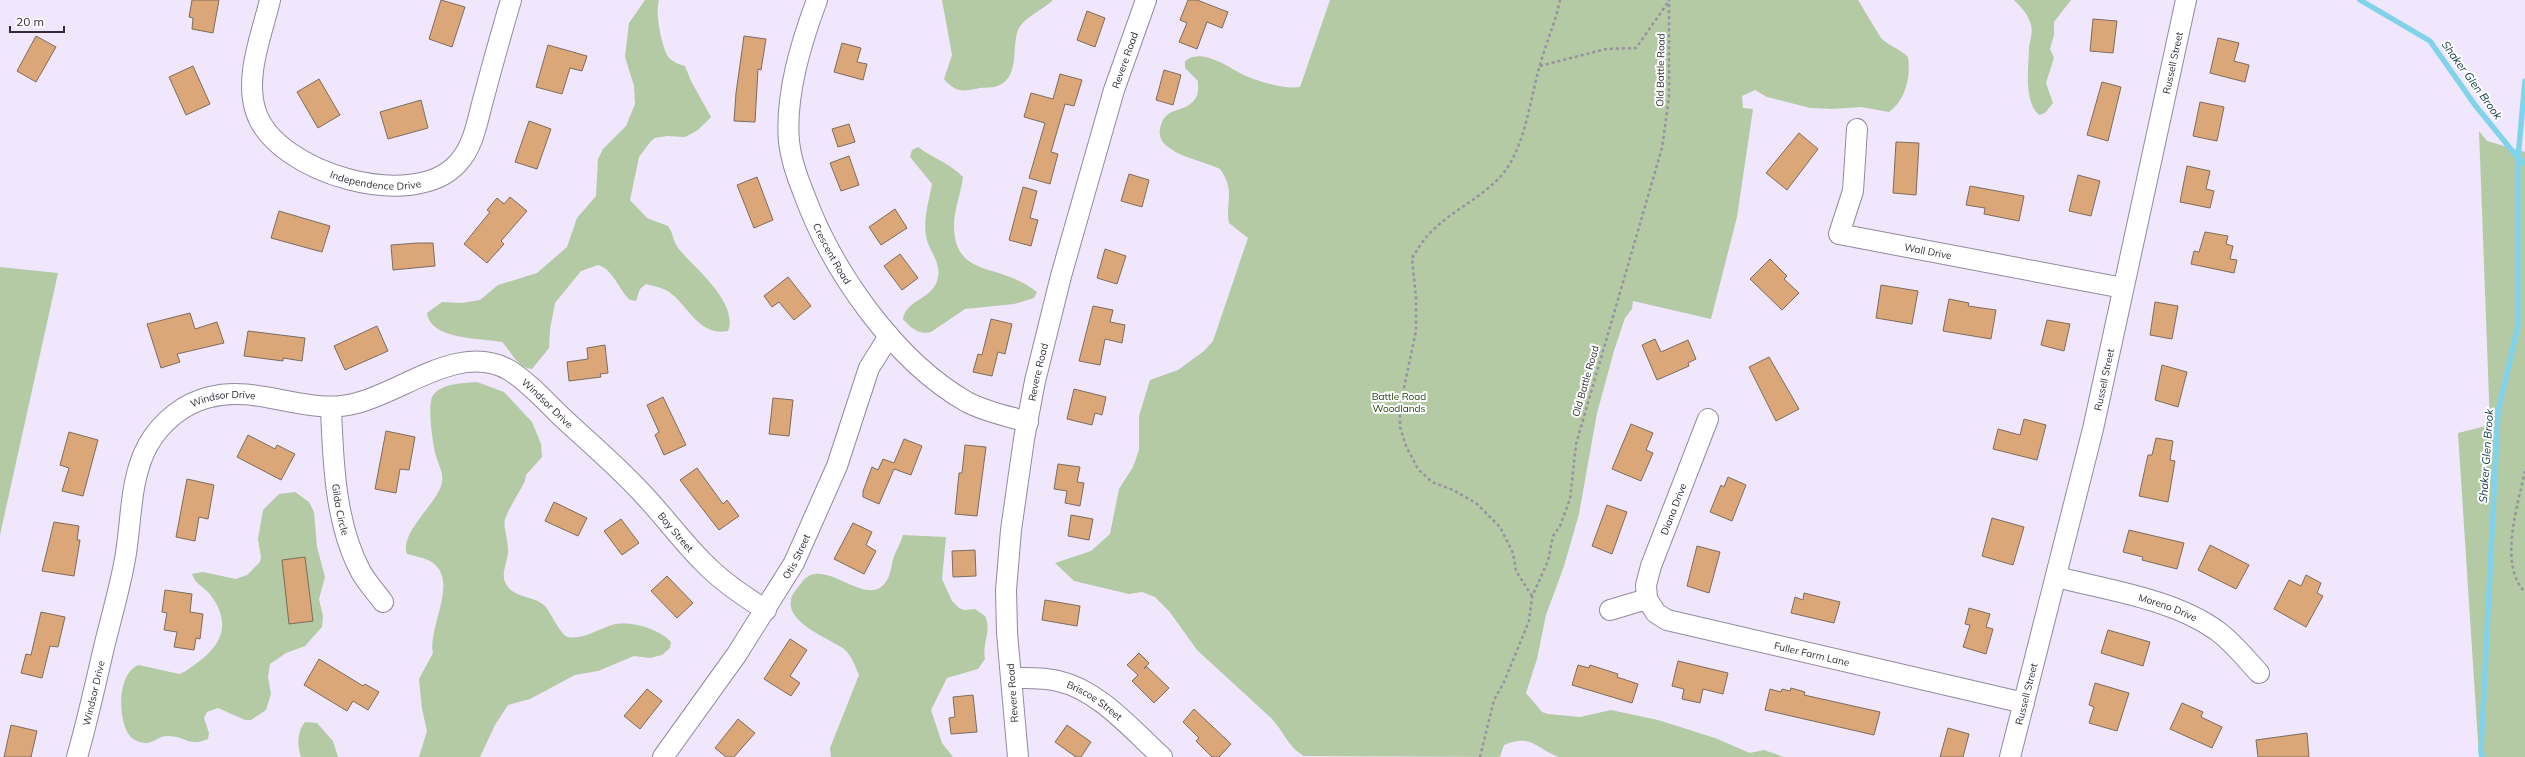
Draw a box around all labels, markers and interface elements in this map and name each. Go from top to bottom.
scale bar [10,8,64,34]
text: 20 m [16,14,44,29]
street label: Revere Road [1109,30,1141,90]
street label: Russell Street [2160,30,2186,95]
street label: Old Battle Road [1653,33,1668,107]
water label: Shaker Glen Brook [2439,38,2505,122]
street label: Independence Drive [328,168,422,193]
street label: Crescent Road [810,221,854,287]
street label: Wall Drive [1903,241,1953,262]
street label: Revere Road [1025,342,1051,402]
street label: Old Battle Road [1569,344,1602,418]
street label: Russell Street [2091,347,2117,412]
street label: Windsor Drive [519,376,576,431]
street label: Windsor Drive [188,388,256,410]
park label: Battle Road Woodlands [1372,390,1426,415]
water label: Shaker Glen Brook [2476,408,2496,503]
street label: Diana Drive [1658,481,1690,537]
street label: Gilda Circle [329,483,352,537]
street label: Bay Street [655,510,697,555]
street label: Otis Street [780,532,813,582]
street label: Moreno Drive [2137,591,2199,624]
street label: Fuller Farm Lane [1773,639,1851,669]
street label: Windsor Drive [80,659,108,727]
street label: Russell Street [2012,661,2041,726]
street label: Revere Road [1004,663,1021,723]
street label: Briscoe Street [1065,678,1125,724]

